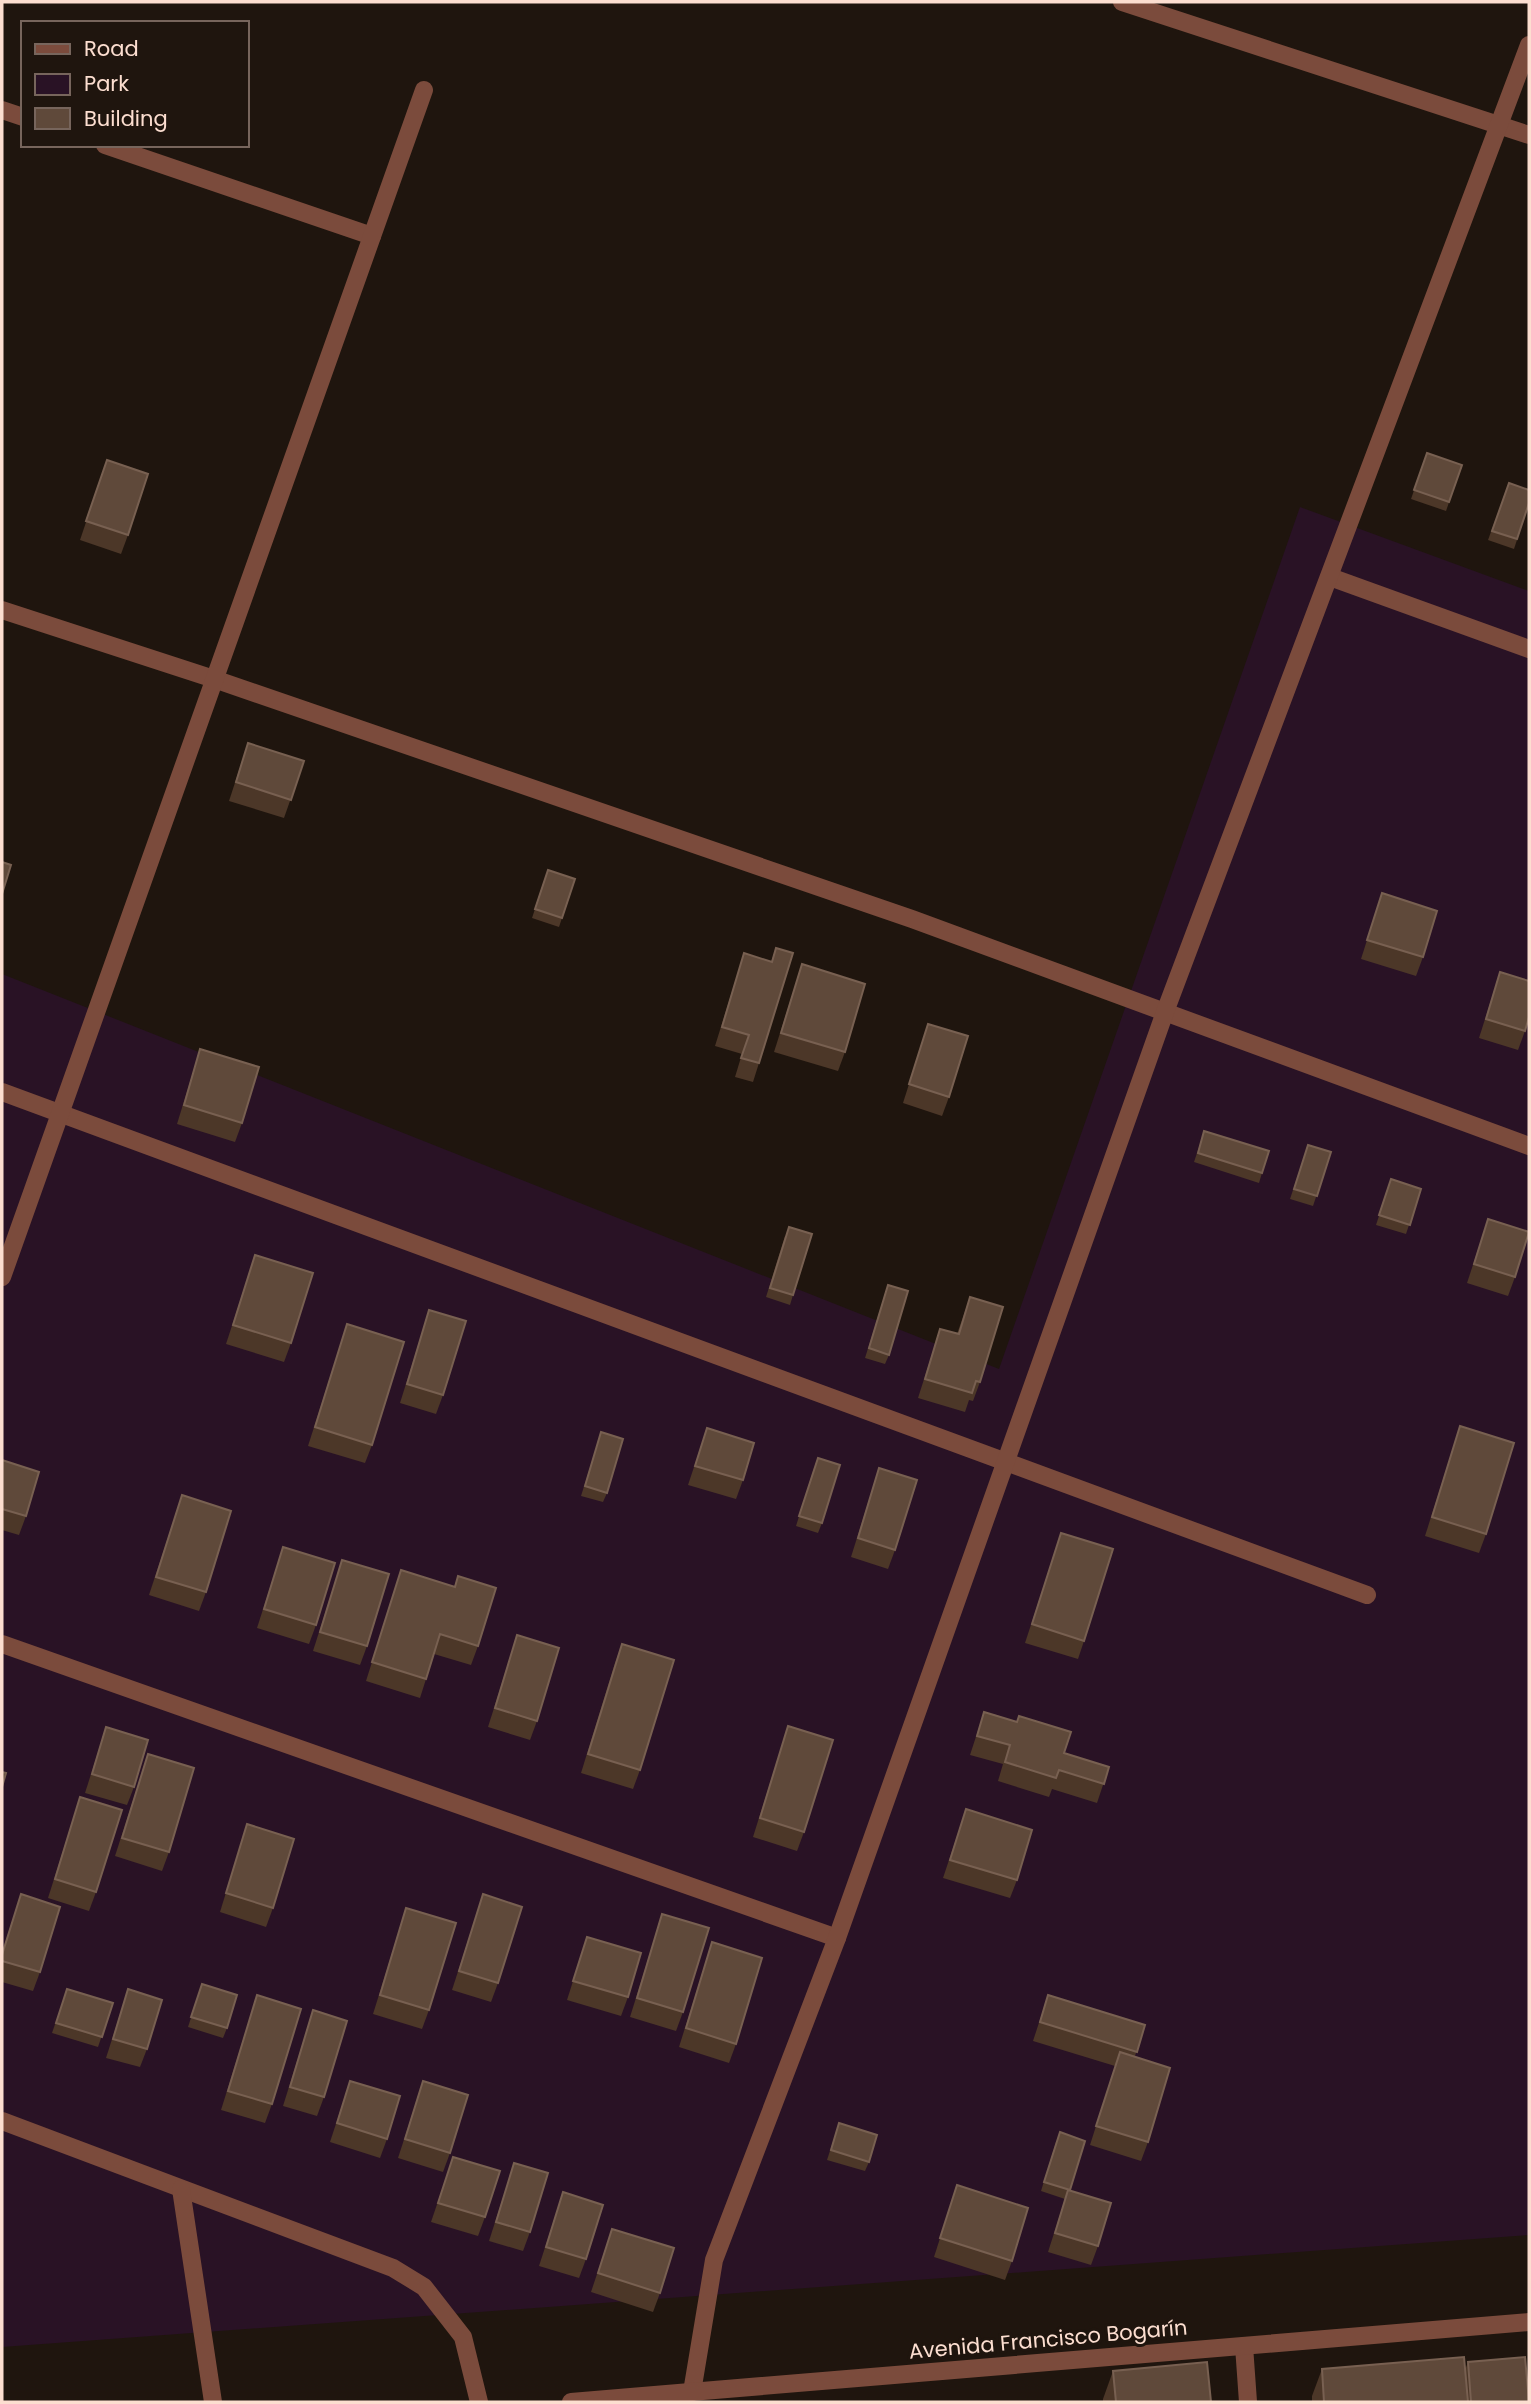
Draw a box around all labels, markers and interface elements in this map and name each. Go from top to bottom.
legend [21,21,248,147]
text: Road [84,34,139,63]
text: Park [84,69,129,98]
text: Building [84,104,168,133]
street label: Avenida Francisco Bogarín [908,2312,1188,2366]

